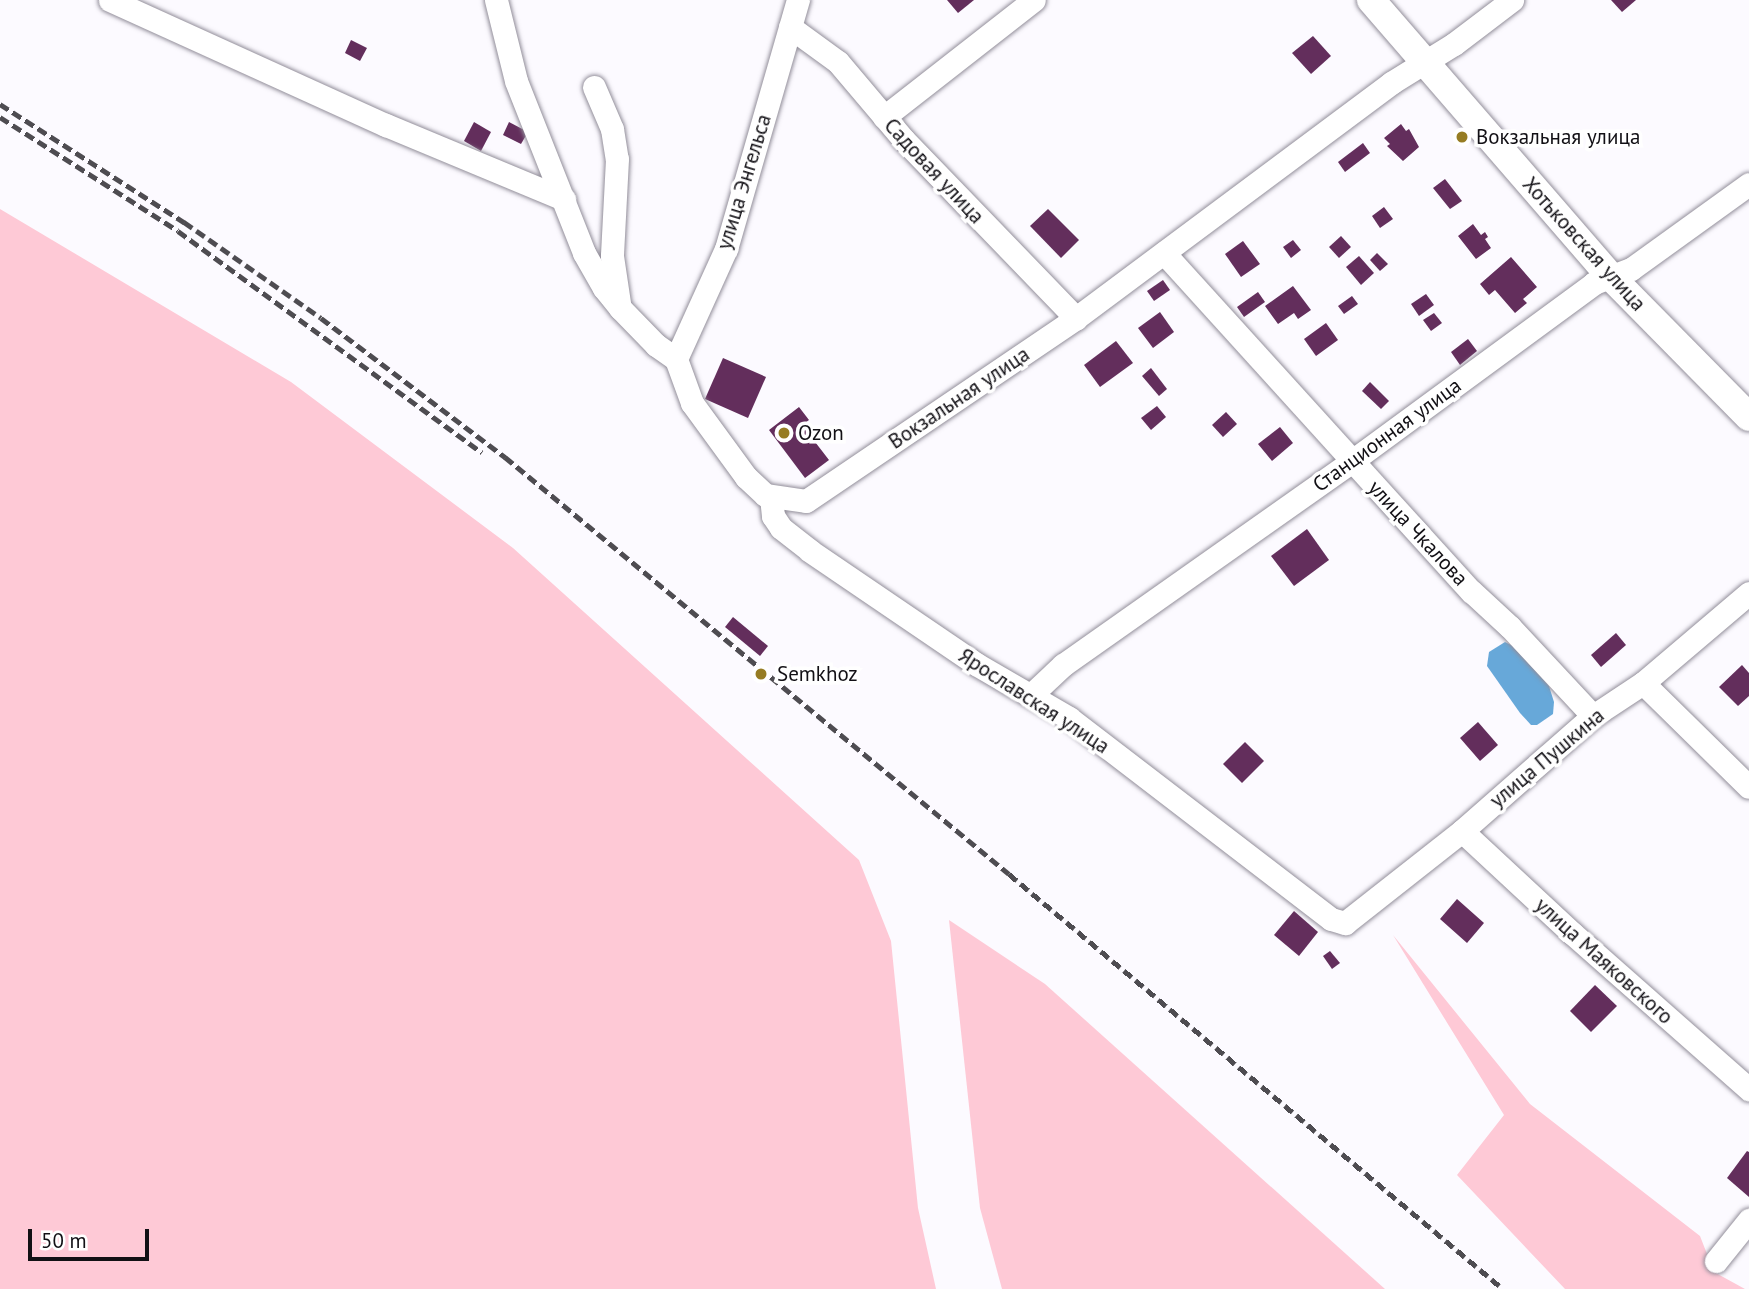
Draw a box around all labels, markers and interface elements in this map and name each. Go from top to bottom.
street label: улица Энгельса [711,111,777,253]
street label: Садовая улица [879,113,989,229]
place label: Вокзальная улица [1476,124,1640,150]
marker: Вокзальная улица [1454,129,1470,145]
street label: Хотьковская улица [1517,172,1651,316]
street label: Вокзальная улица [884,342,1034,454]
street label: Станционная улица [1308,373,1466,497]
place label: Ozon [798,420,844,446]
marker: Ozon [776,425,792,441]
street label: улица Чкалова [1363,475,1473,591]
street label: Ярославская улица [954,643,1114,759]
place label: Semkhoz [777,661,858,687]
marker: Semkhoz [751,664,771,684]
street label: улица Пушкина [1485,703,1609,813]
street label: улица Маяковского [1530,892,1678,1030]
scale bar [32,1216,152,1260]
text: 50 m [41,1227,87,1254]

